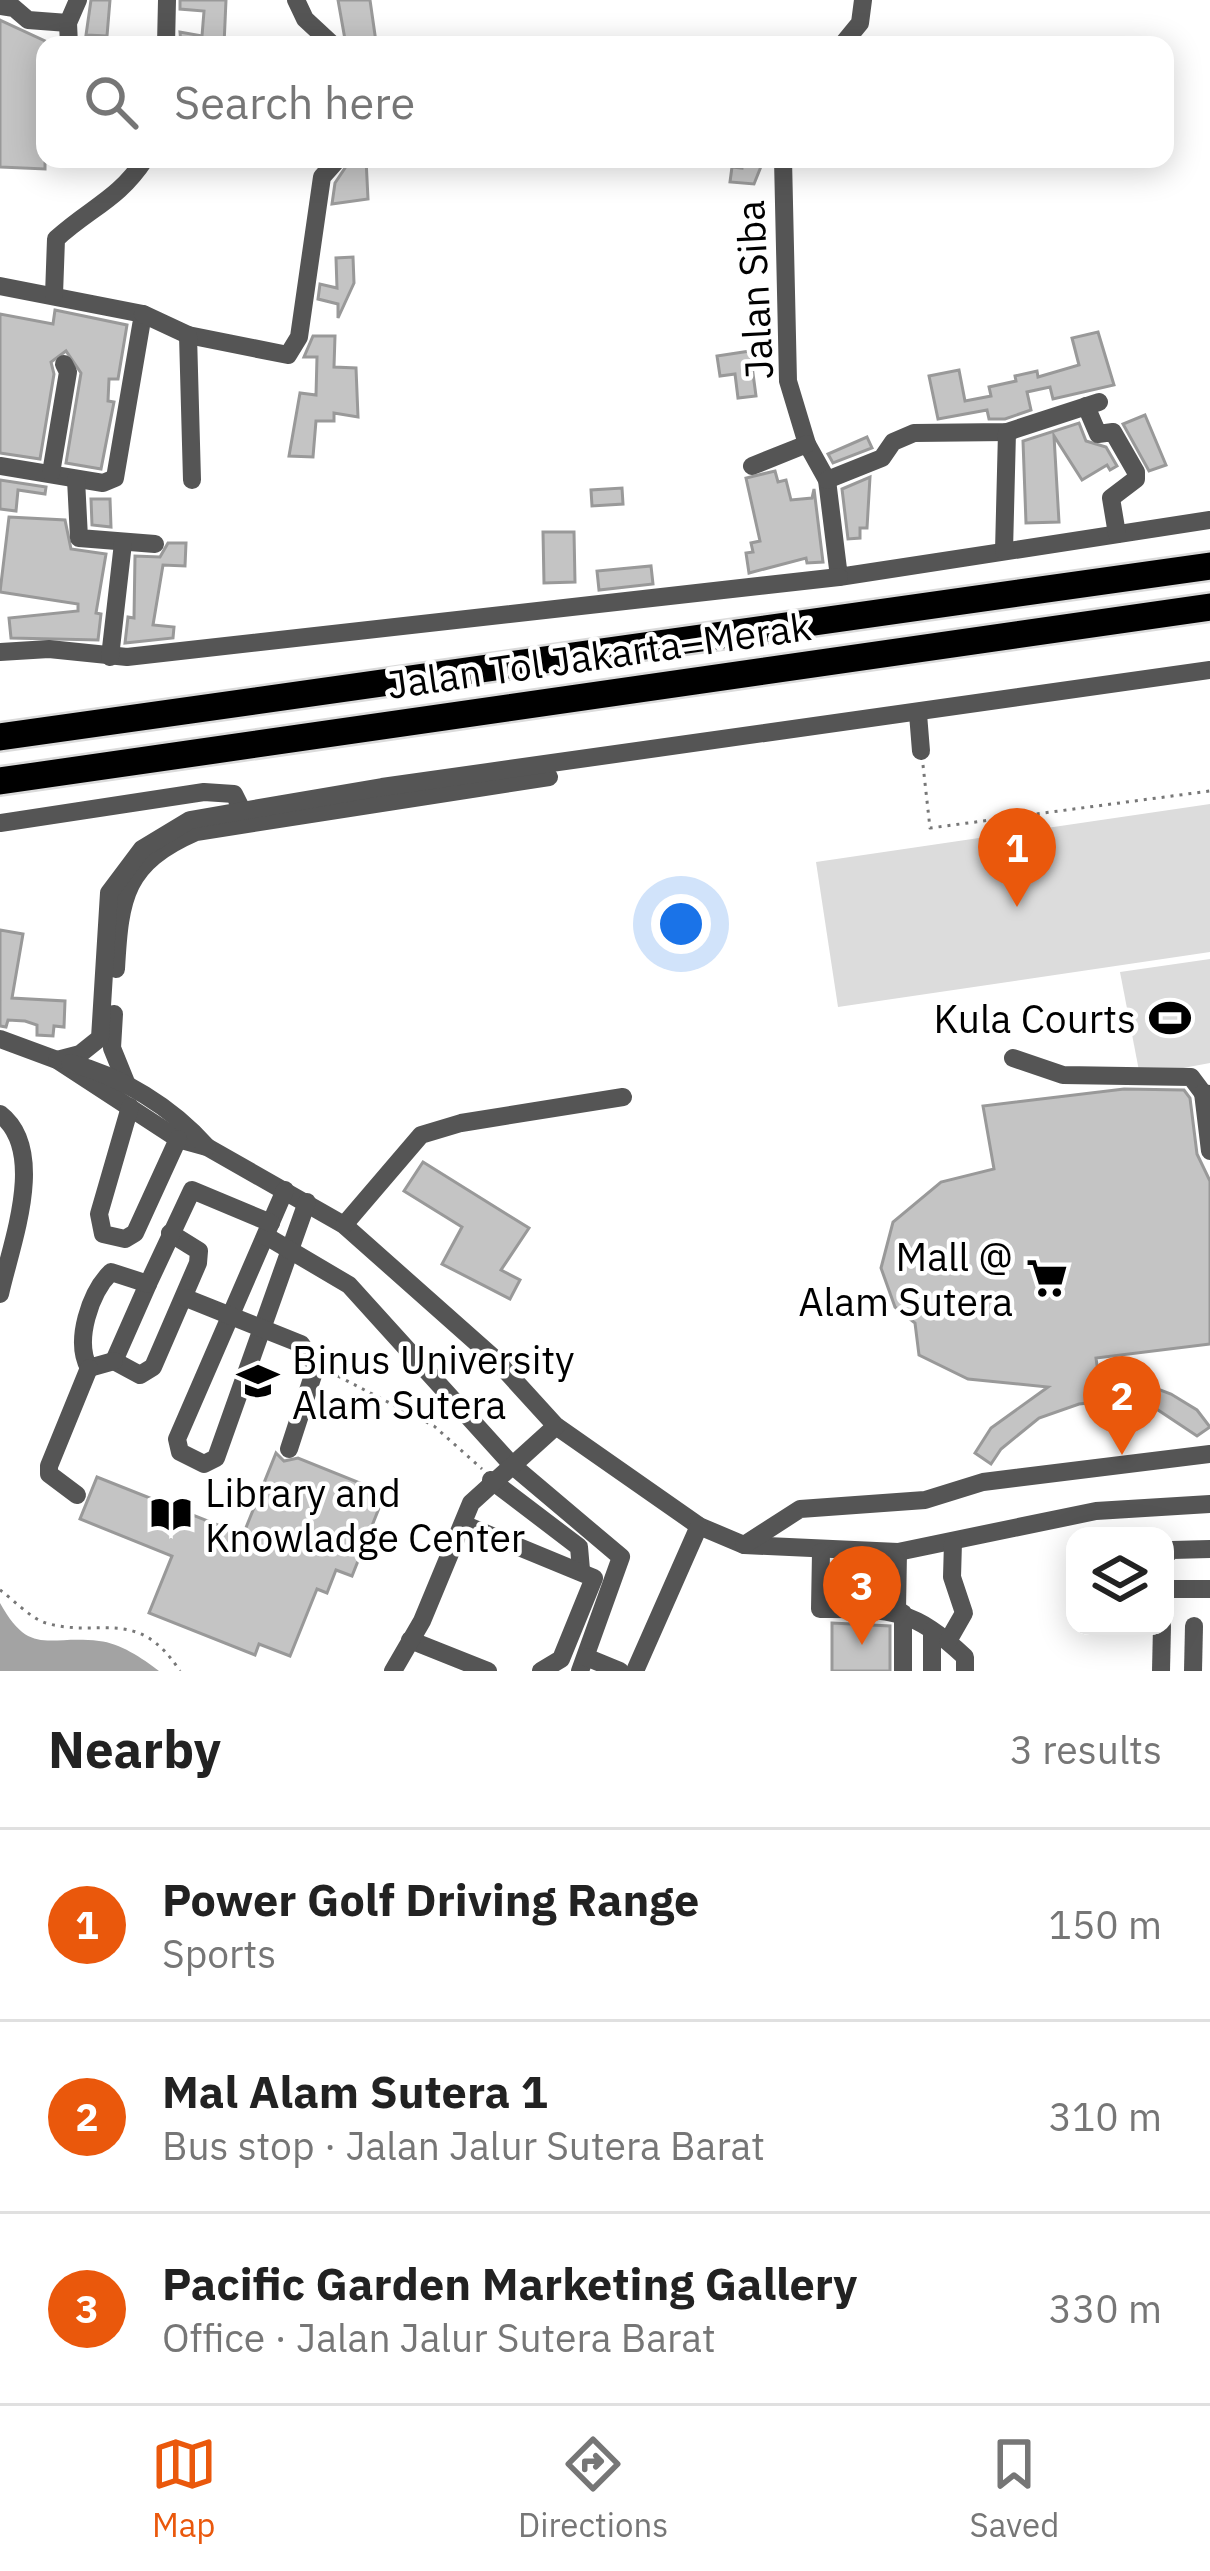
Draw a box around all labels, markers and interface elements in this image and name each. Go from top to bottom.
search box [36,36,1174,168]
icon: search [78,69,144,135]
text: Search here [174,73,415,131]
street label: Jalan Siba [724,199,784,381]
street label: Jalan Tol Jakarta–Merak [384,600,814,710]
pin: 1 [978,808,1056,907]
your location [651,894,711,954]
place label: Kula Courts [934,993,1136,1044]
sports icon: Kula Courts [1147,995,1193,1041]
place label: Mall @ Alam Sutera [799,1231,1013,1327]
supermarket icon: Mall @ Alam Sutera [1024,1255,1070,1301]
place label: Binus University Alam Sutera [292,1334,575,1430]
pin: 2 [1083,1356,1161,1455]
school or university icon: Binus University Alam Sutera [235,1358,281,1404]
place label: Library and Knowladge Center [205,1467,525,1563]
library icon: Library and Knowladge Center [148,1491,194,1537]
map controls [1066,1527,1174,1635]
button: layers [1066,1527,1174,1635]
pin: 3 [823,1546,901,1645]
text: Nearby [48,1716,221,1782]
text: 3 results [1010,1724,1162,1775]
text: Power Golf Driving Range [162,1870,699,1928]
text: 1 [75,1899,99,1950]
text: 150 m [1049,1899,1162,1950]
text: Sports [162,1928,276,1979]
text: Mal Alam Sutera 1 [162,2062,548,2120]
text: 2 [75,2091,99,2142]
text: 310 m [1049,2091,1162,2142]
text: Bus stop · Jalan Jalur Sutera Barat [162,2120,765,2171]
text: Pacific Garden Marketing Gallery [162,2254,857,2312]
text: 3 [75,2283,99,2334]
text: 330 m [1049,2283,1162,2334]
text: Office · Jalan Jalur Sutera Barat [162,2312,716,2363]
tab: Map [151,2431,217,2546]
tab: Directions [518,2431,668,2546]
tab: Saved [970,2431,1059,2546]

